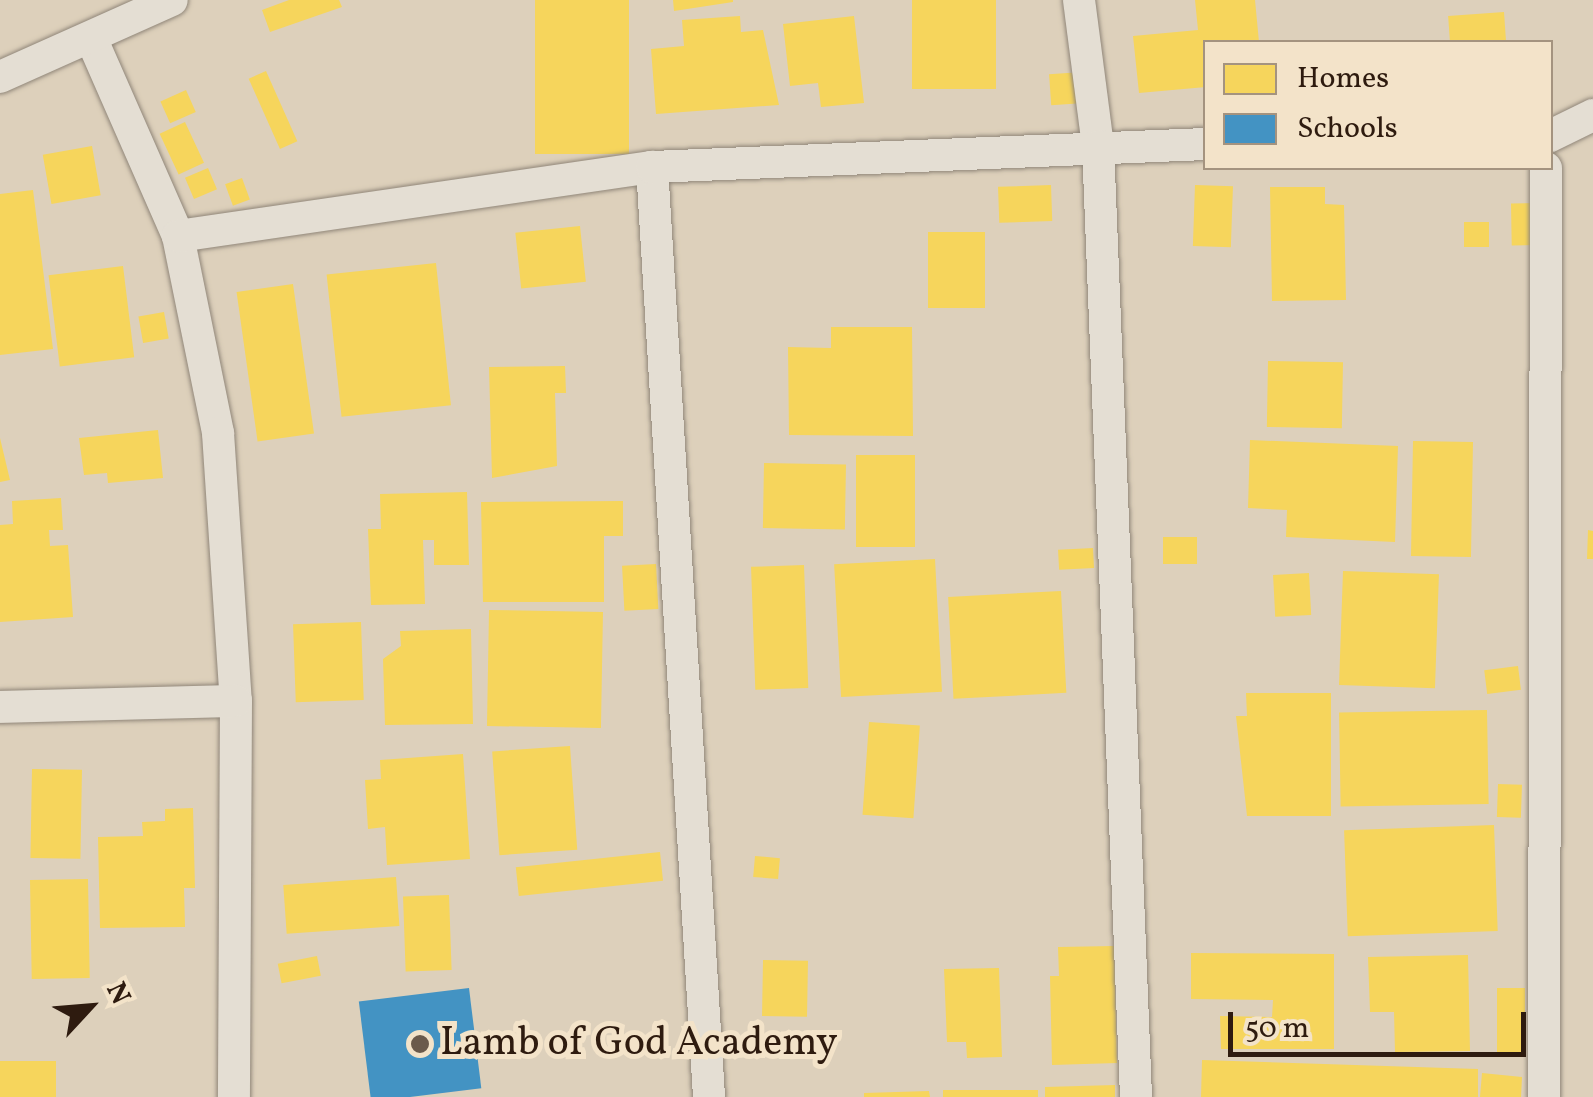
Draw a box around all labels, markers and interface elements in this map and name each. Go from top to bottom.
legend [1203,40,1553,170]
text: Homes [1297,58,1389,100]
text: Schools [1297,108,1398,150]
north arrow [40,957,140,1057]
text: N [95,976,139,1011]
scale bar [1233,992,1530,1054]
text: 50 m [1245,1008,1309,1050]
place label: Lamb of God Academy [440,1020,834,1068]
marker: Lamb of God Academy [409,1033,431,1055]

